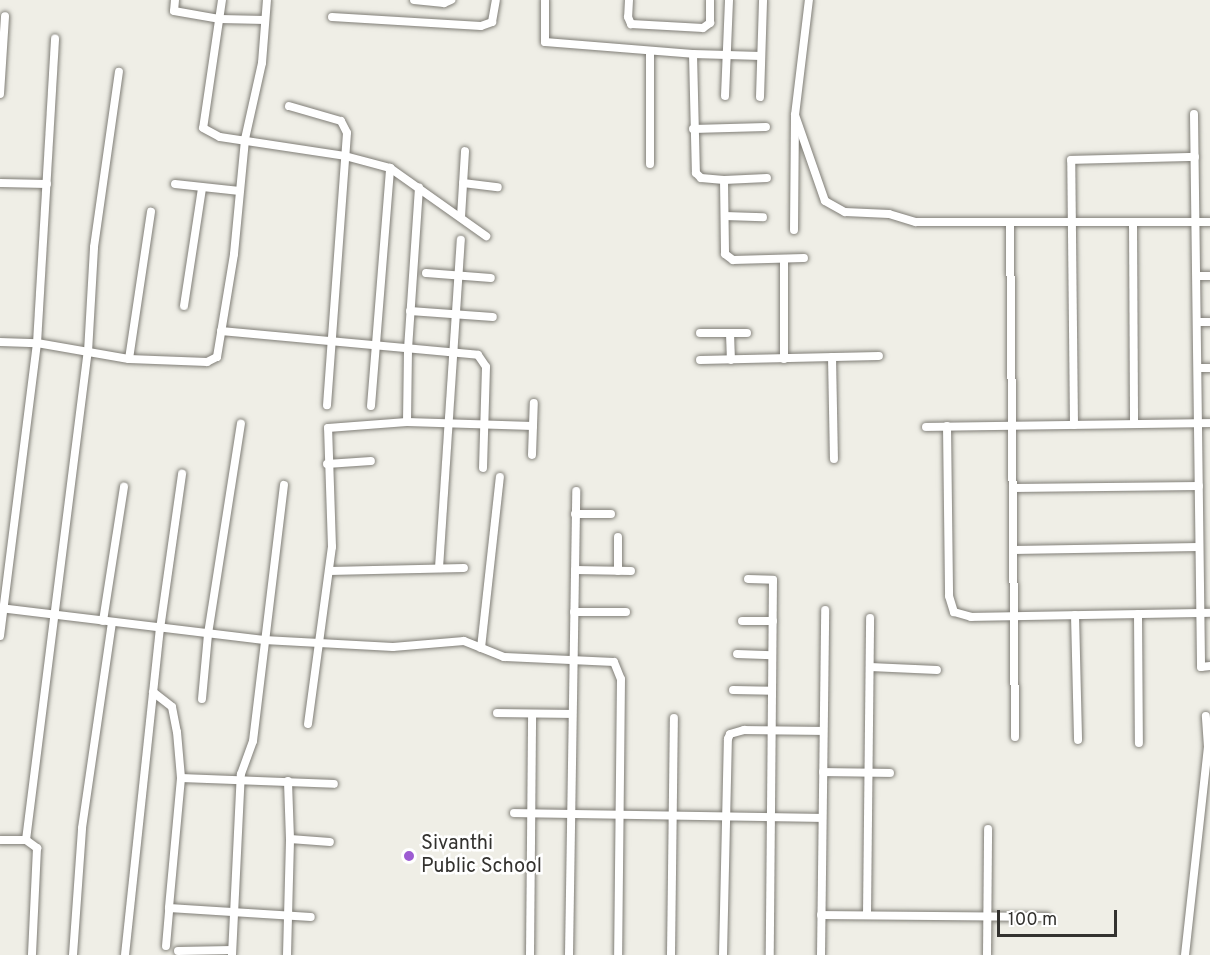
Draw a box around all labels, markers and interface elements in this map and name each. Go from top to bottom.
place label: Sivanthi Public School [421,832,542,879]
marker: Sivanthi Public School [402,849,416,863]
scale bar [1000,898,1120,936]
text: 100 m [1008,909,1057,932]

